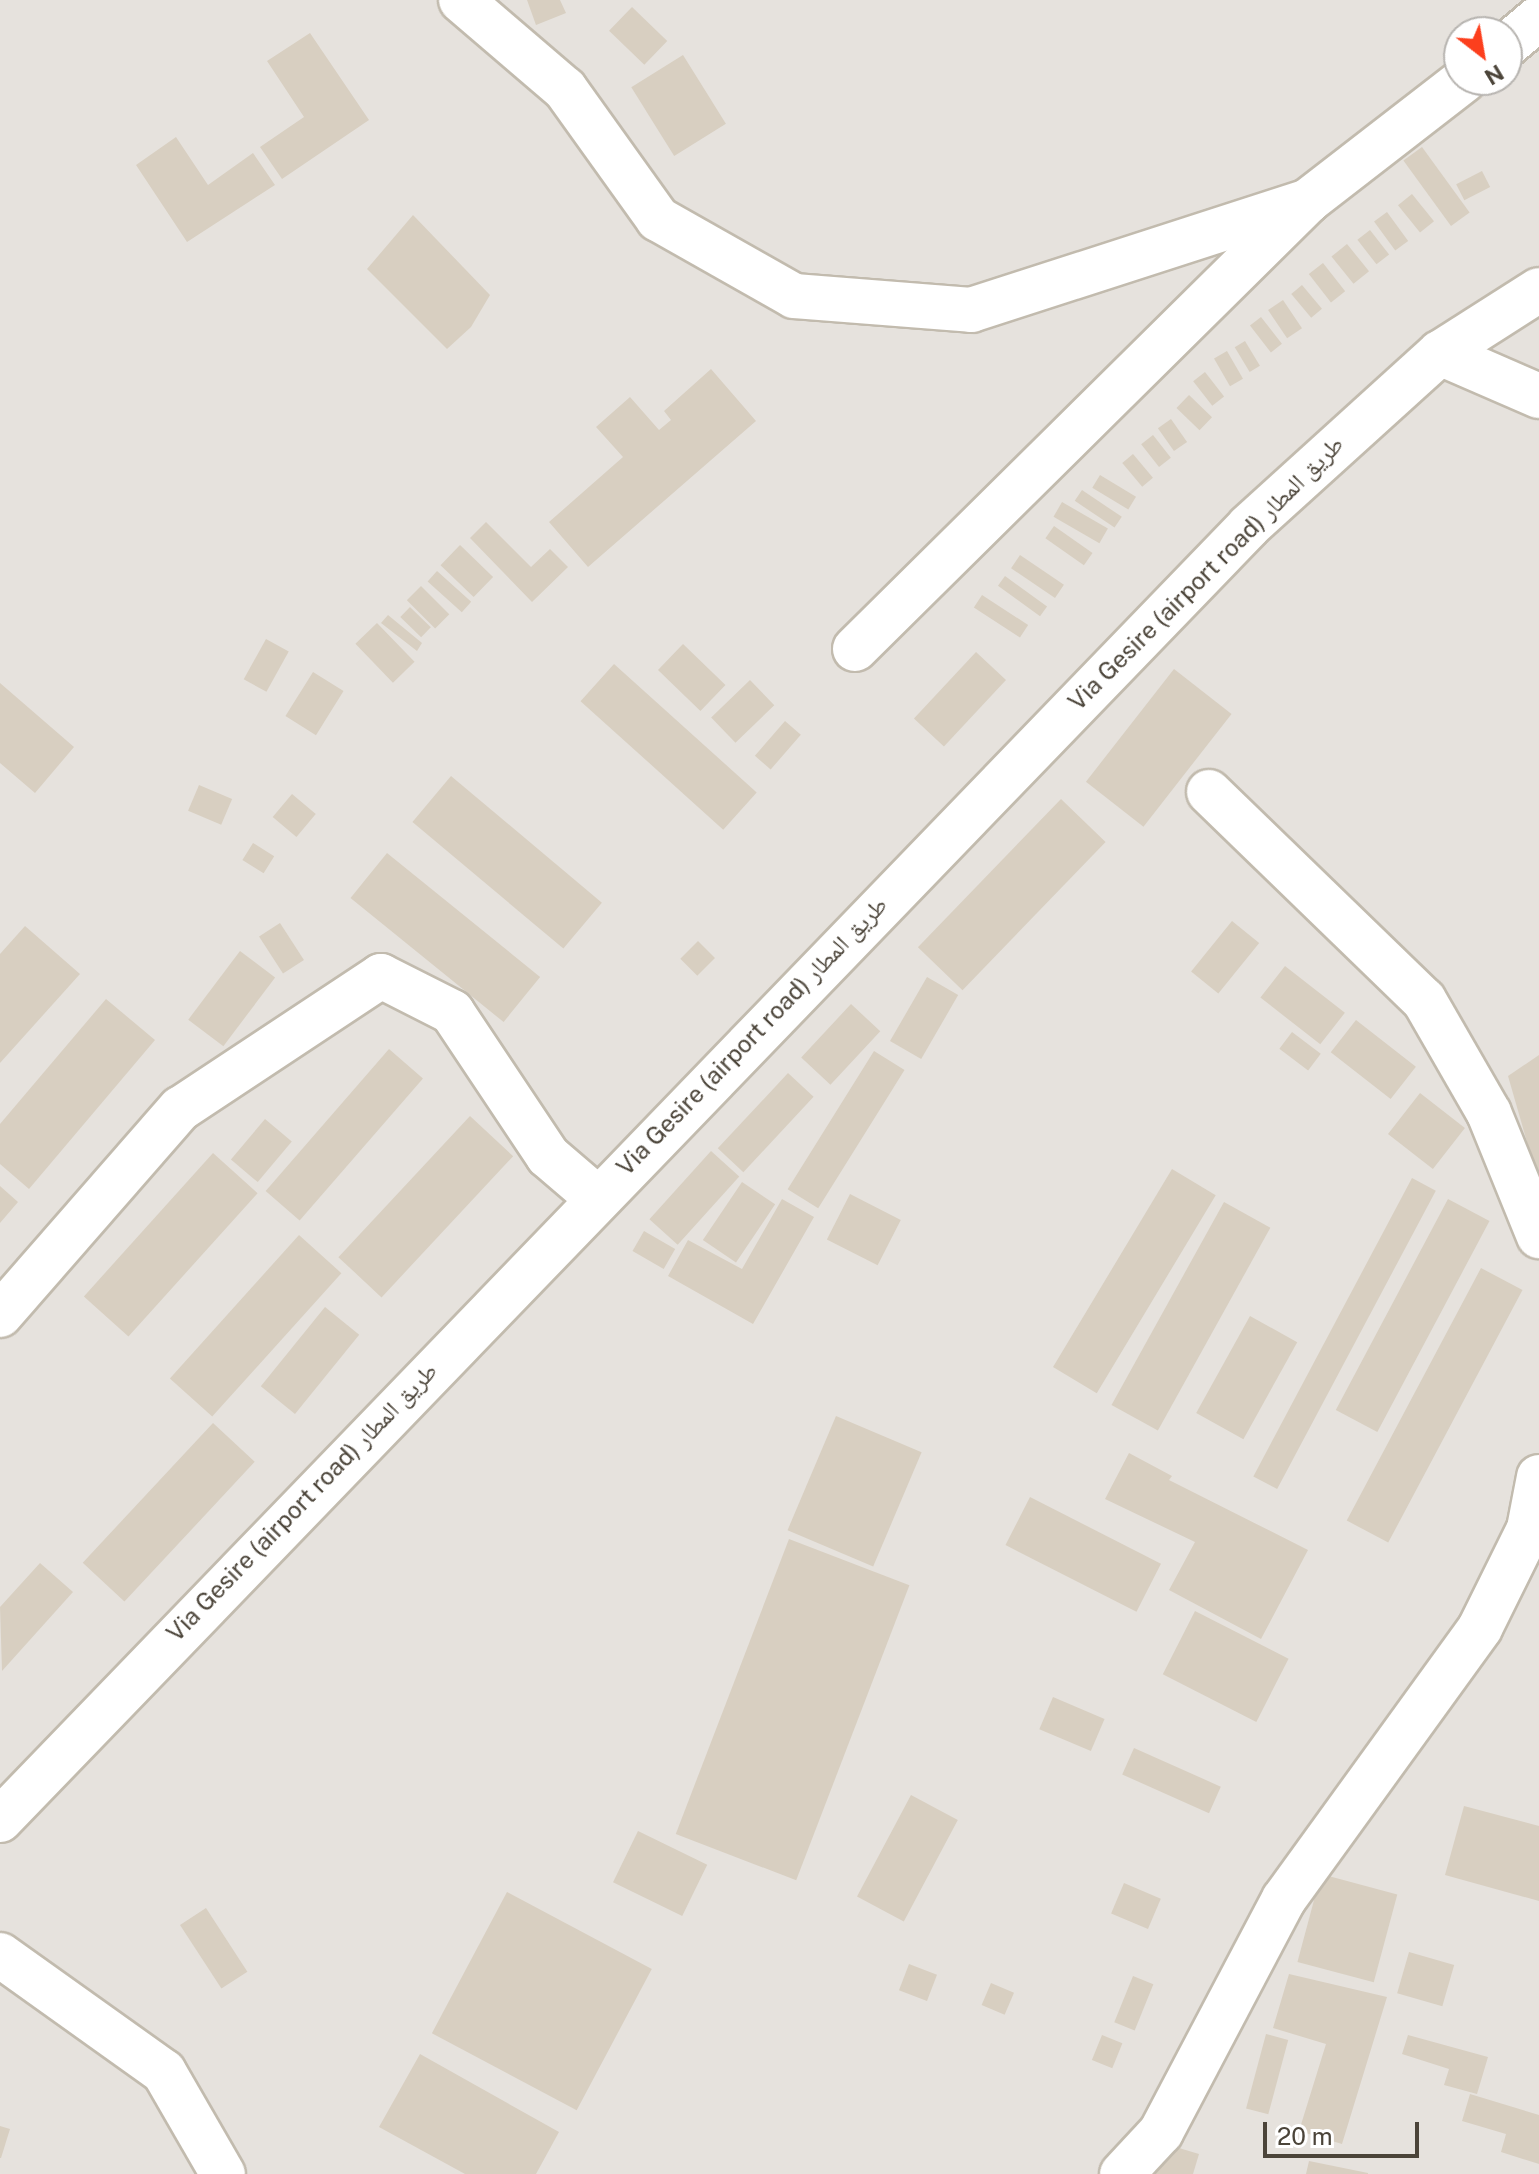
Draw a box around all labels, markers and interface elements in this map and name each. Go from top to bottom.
north arrow [1443,16,1523,96]
text: N [1480,59,1508,90]
street label: Via Gesire (airport road) طريق المطار [1063,430,1349,716]
street label: Via Gesire (airport road) طريق المطار [611,890,893,1182]
street label: Via Gesire (airport road) طريق المطار [161,1356,443,1648]
scale bar [1267,2106,1423,2156]
text: 20 m [1277,2122,1333,2150]

